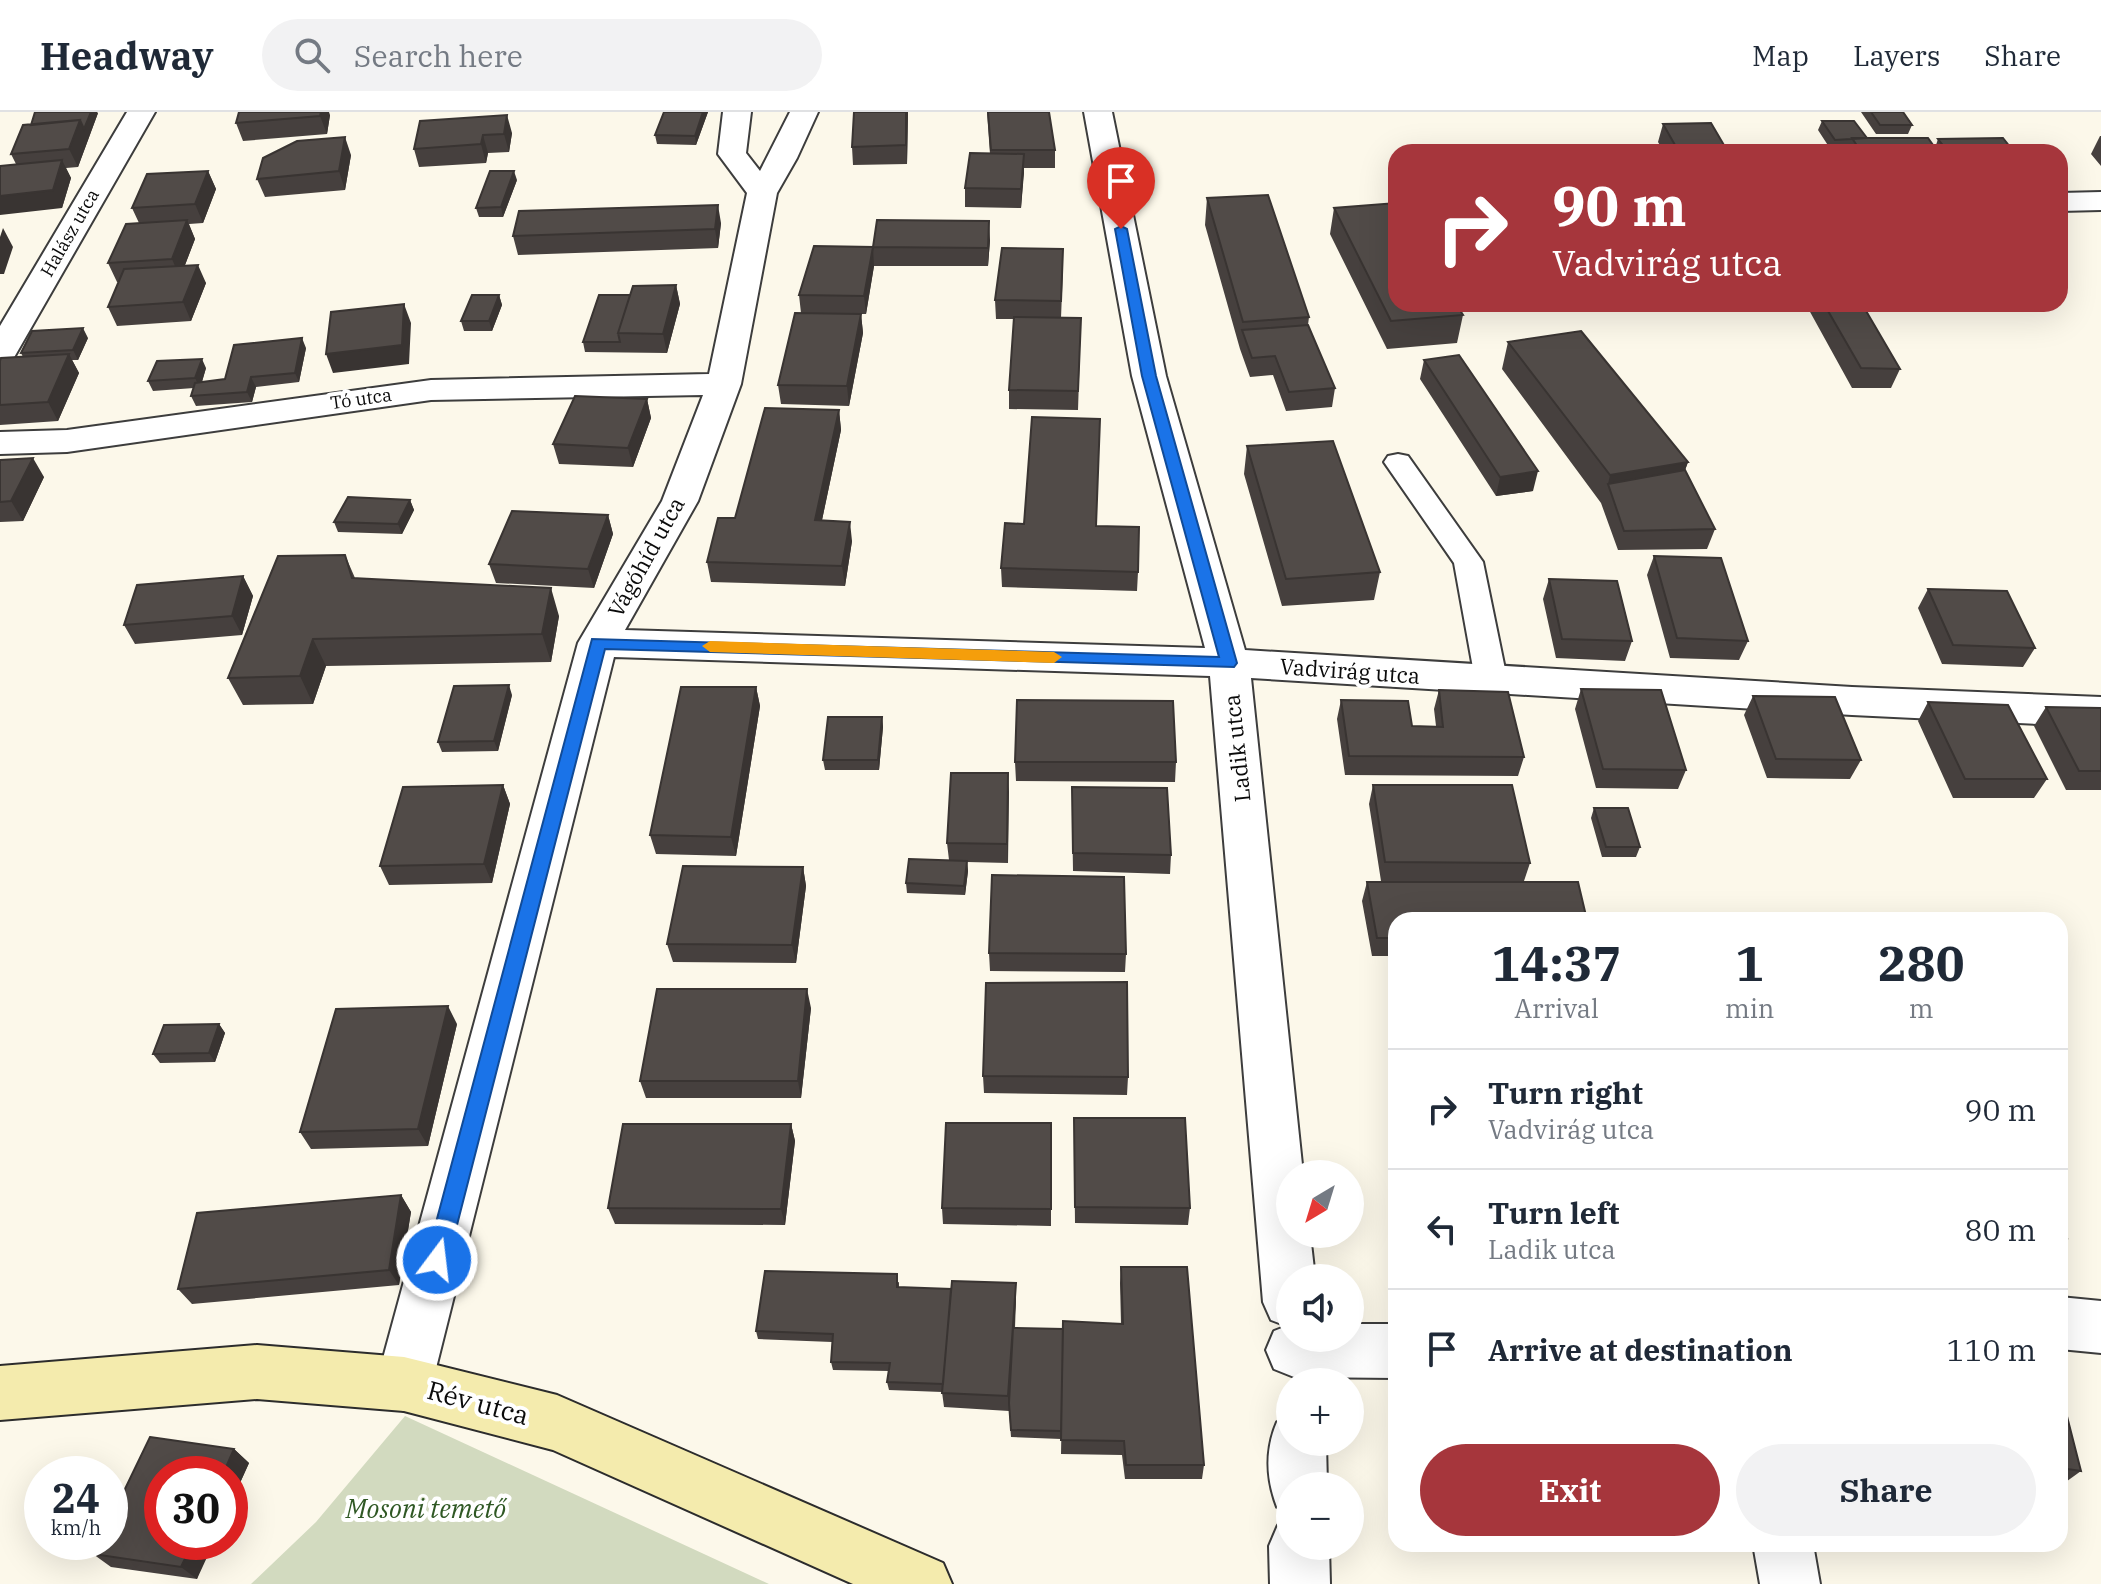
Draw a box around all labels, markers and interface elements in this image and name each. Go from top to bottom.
search box [262,19,822,91]
text: Headway [40,31,214,80]
icon: search [290,33,334,77]
text: Search here [354,36,523,75]
text: Map [1752,37,1809,74]
text: Layers [1853,37,1940,74]
text: Share [1984,37,2061,74]
pin [1087,147,1155,229]
icon: arrive [1099,159,1143,203]
text: 90 m [1552,169,1687,241]
icon: right [1420,176,1524,280]
street label: Halász utca [35,185,104,281]
text: Vadvirág utca [1552,239,1782,286]
street label: Tó utca [329,383,393,414]
street label: Vágóhíd utca [601,491,691,622]
street label: Vadvirág utca [1279,651,1421,690]
street label: Ladik utca [1216,693,1257,803]
text: 14:37 [1492,932,1621,994]
text: 1 [1735,932,1764,994]
text: 280 [1878,932,1964,994]
text: Arrival [1514,991,1599,1025]
text: min [1725,991,1774,1025]
text: m [1909,991,1934,1025]
text: Turn right [1488,1073,1643,1112]
icon: right [1420,1087,1464,1131]
text: 90 m [1964,1090,2036,1129]
text: Vadvirág utca [1488,1112,1654,1146]
north arrow [1276,1160,1364,1248]
map controls [1276,1160,1364,1560]
text: Turn left [1488,1193,1620,1232]
icon: left [1420,1207,1464,1251]
text: 80 m [1964,1210,2036,1249]
position arrow [395,1218,479,1302]
text: Ladik utca [1488,1232,1616,1266]
button: sound [1276,1264,1364,1352]
icon: arrive [1420,1327,1464,1371]
text: Arrive at destination [1488,1330,1793,1369]
text: 110 m [1946,1330,2036,1369]
button: + [1276,1368,1364,1456]
street label: Rév utca [424,1372,533,1432]
button: Exit [1420,1444,1720,1536]
button: Share [1736,1444,2036,1536]
speed limit sign: 30 [144,1456,248,1560]
text: 24 [52,1472,100,1524]
button: − [1276,1472,1364,1560]
park label: Mosoni temető [345,1491,508,1525]
text: km/h [51,1514,101,1541]

